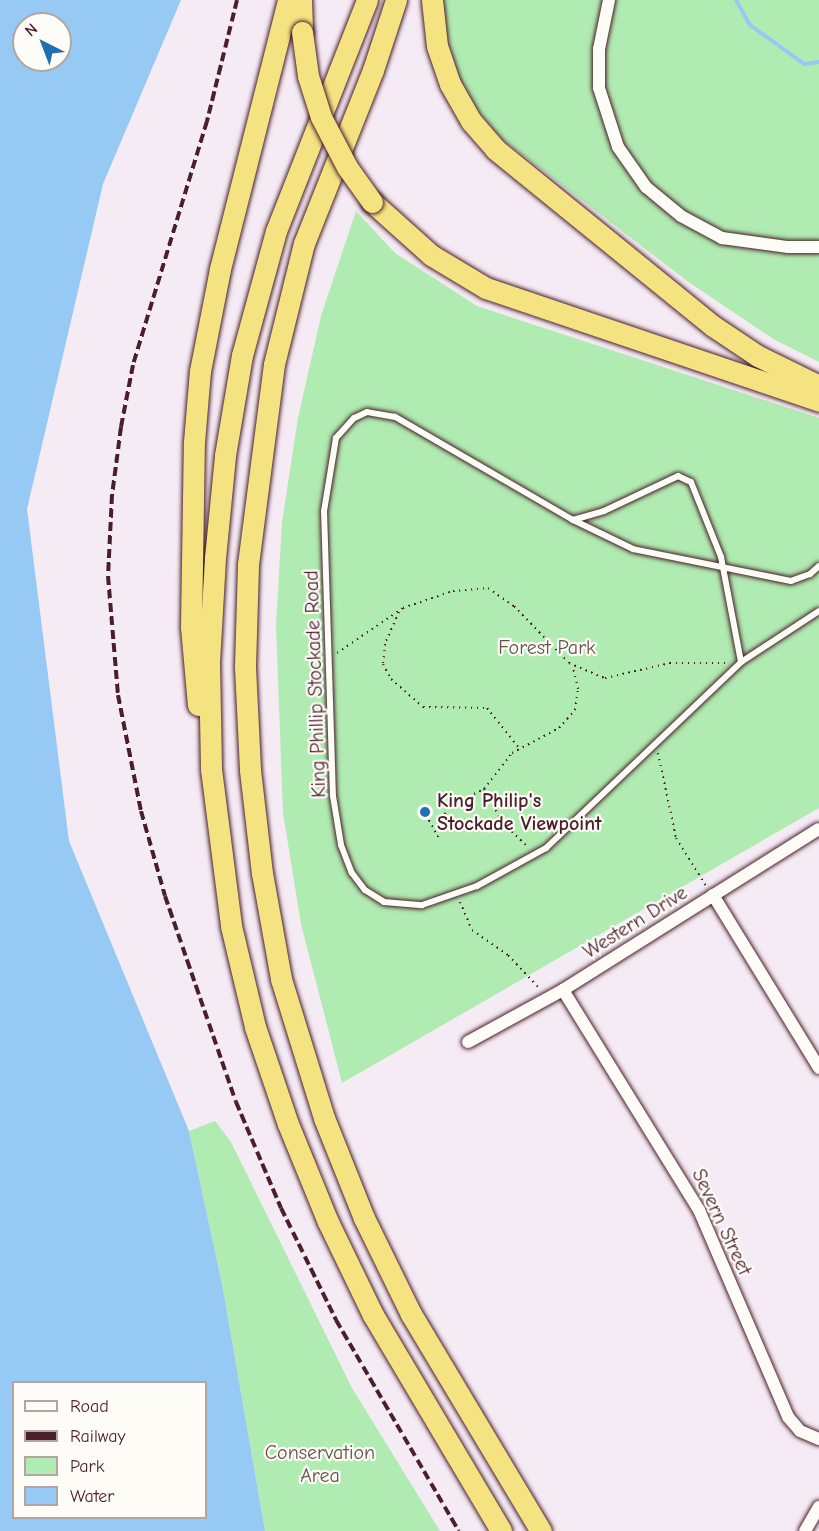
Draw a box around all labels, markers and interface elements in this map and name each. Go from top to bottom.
north arrow [12,12,72,72]
text: N [21,20,41,40]
street label: King Phillip Stockade Road [299,570,331,798]
park label: Forest Park [498,635,596,659]
place label: King Philip's Stockade Viewpoint [437,789,602,836]
marker: King Philip's Stockade Viewpoint [418,805,432,819]
street label: Western Drive [579,881,691,963]
street label: Severn Street [687,1165,757,1279]
legend [12,1381,207,1519]
text: Road [70,1396,109,1417]
text: Railway [70,1426,126,1447]
park label: Conservation Area [265,1440,375,1487]
text: Park [70,1456,104,1477]
text: Water [70,1486,114,1507]

